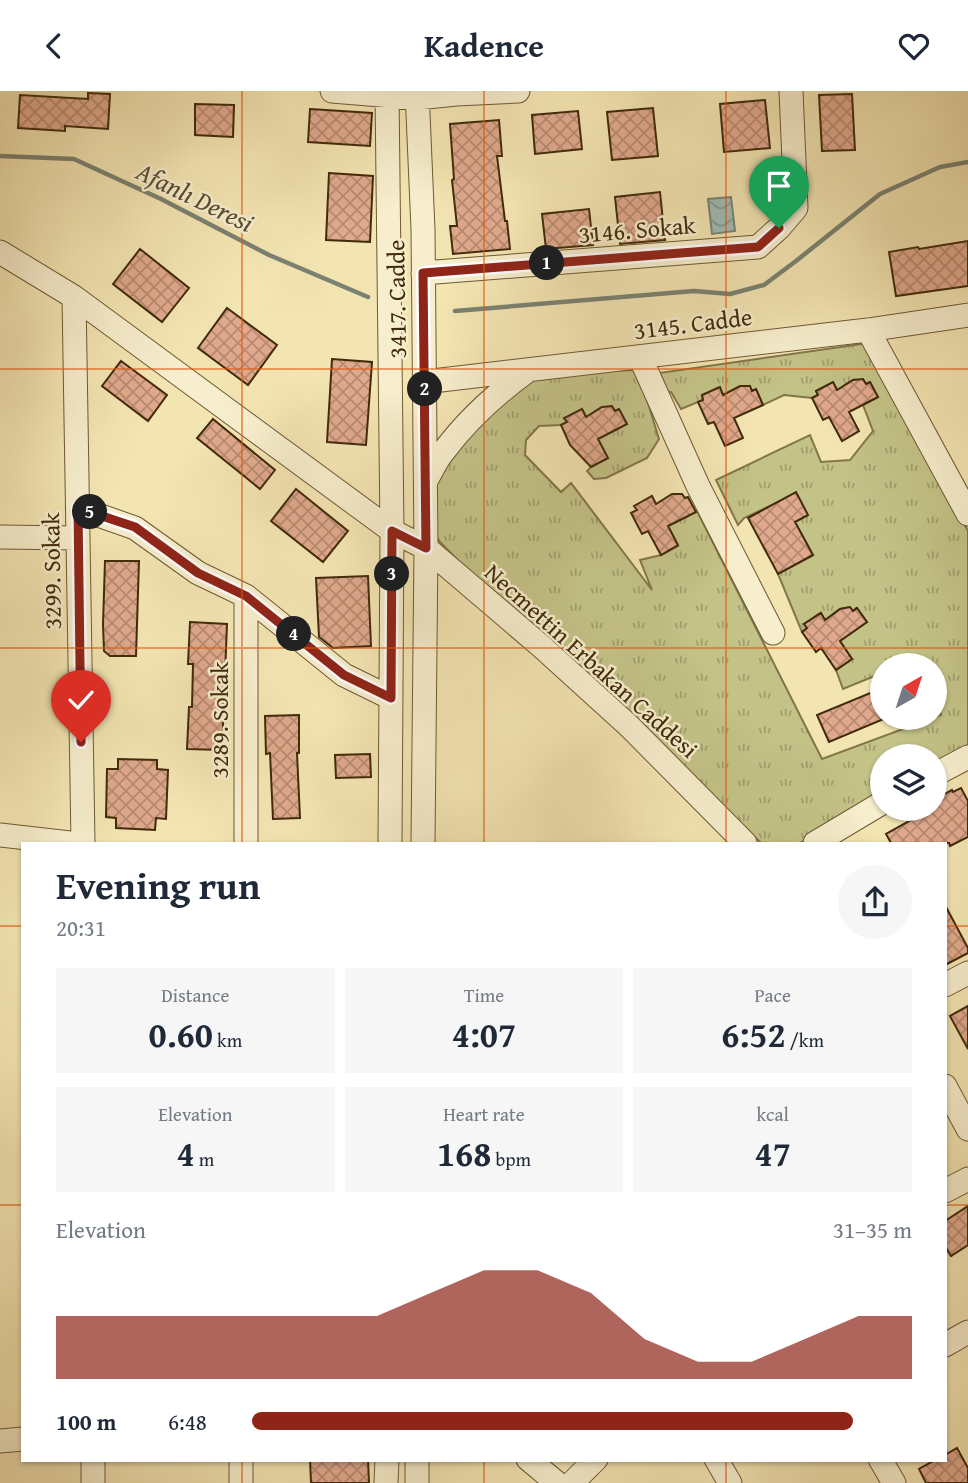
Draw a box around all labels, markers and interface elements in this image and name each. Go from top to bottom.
text: Kadence [424,22,544,69]
icon: back [35,27,73,65]
icon: heart [895,27,933,65]
water label: Afanlı Deresi [129,151,261,242]
pin [749,156,809,228]
icon: arrive [760,167,798,205]
street label: 3146. Sokak [577,207,698,252]
street label: 3417. Cadde [378,239,415,359]
pin: 1 [530,245,564,281]
text: 1 [542,248,551,276]
street label: 3145. Cadde [632,299,754,348]
pin: 2 [408,371,442,407]
text: 2 [420,374,429,402]
pin: 5 [72,495,108,529]
text: 5 [85,497,94,525]
street label: 3299. Sokak [33,511,70,630]
street label: Necmettin Erbakan Caddesi [477,555,706,766]
pin: 3 [374,557,410,591]
text: 3 [387,559,396,587]
pin: 4 [276,617,312,651]
text: 4 [289,619,298,647]
north arrow [870,653,947,730]
map controls [870,653,947,821]
street label: 3289. Sokak [202,661,237,779]
pin [51,670,111,742]
icon: check [62,681,100,719]
button: layers [870,744,947,821]
text: Evening run [56,857,260,913]
button: share [838,865,912,939]
text: 20:31 [56,911,106,944]
text: Distance [161,981,229,1009]
text: Time [464,981,504,1009]
text: Pace [754,981,791,1009]
text: 0.60 [149,1009,213,1060]
text: 4:07 [452,1009,516,1060]
text: 6:52 [721,1009,786,1060]
text: km [213,1026,242,1054]
text: /km [786,1026,824,1054]
text: Elevation [158,1100,233,1128]
text: Heart rate [443,1100,525,1128]
text: kcal [756,1100,789,1128]
text: 4 [176,1128,195,1179]
text: 168 [437,1128,491,1179]
text: 47 [755,1128,791,1179]
text: m [195,1145,214,1173]
text: bpm [491,1145,531,1173]
text: Elevation [56,1213,146,1246]
text: 31–35 m [833,1213,912,1246]
text: 100 m [56,1405,117,1438]
text: 6:48 [168,1405,207,1438]

